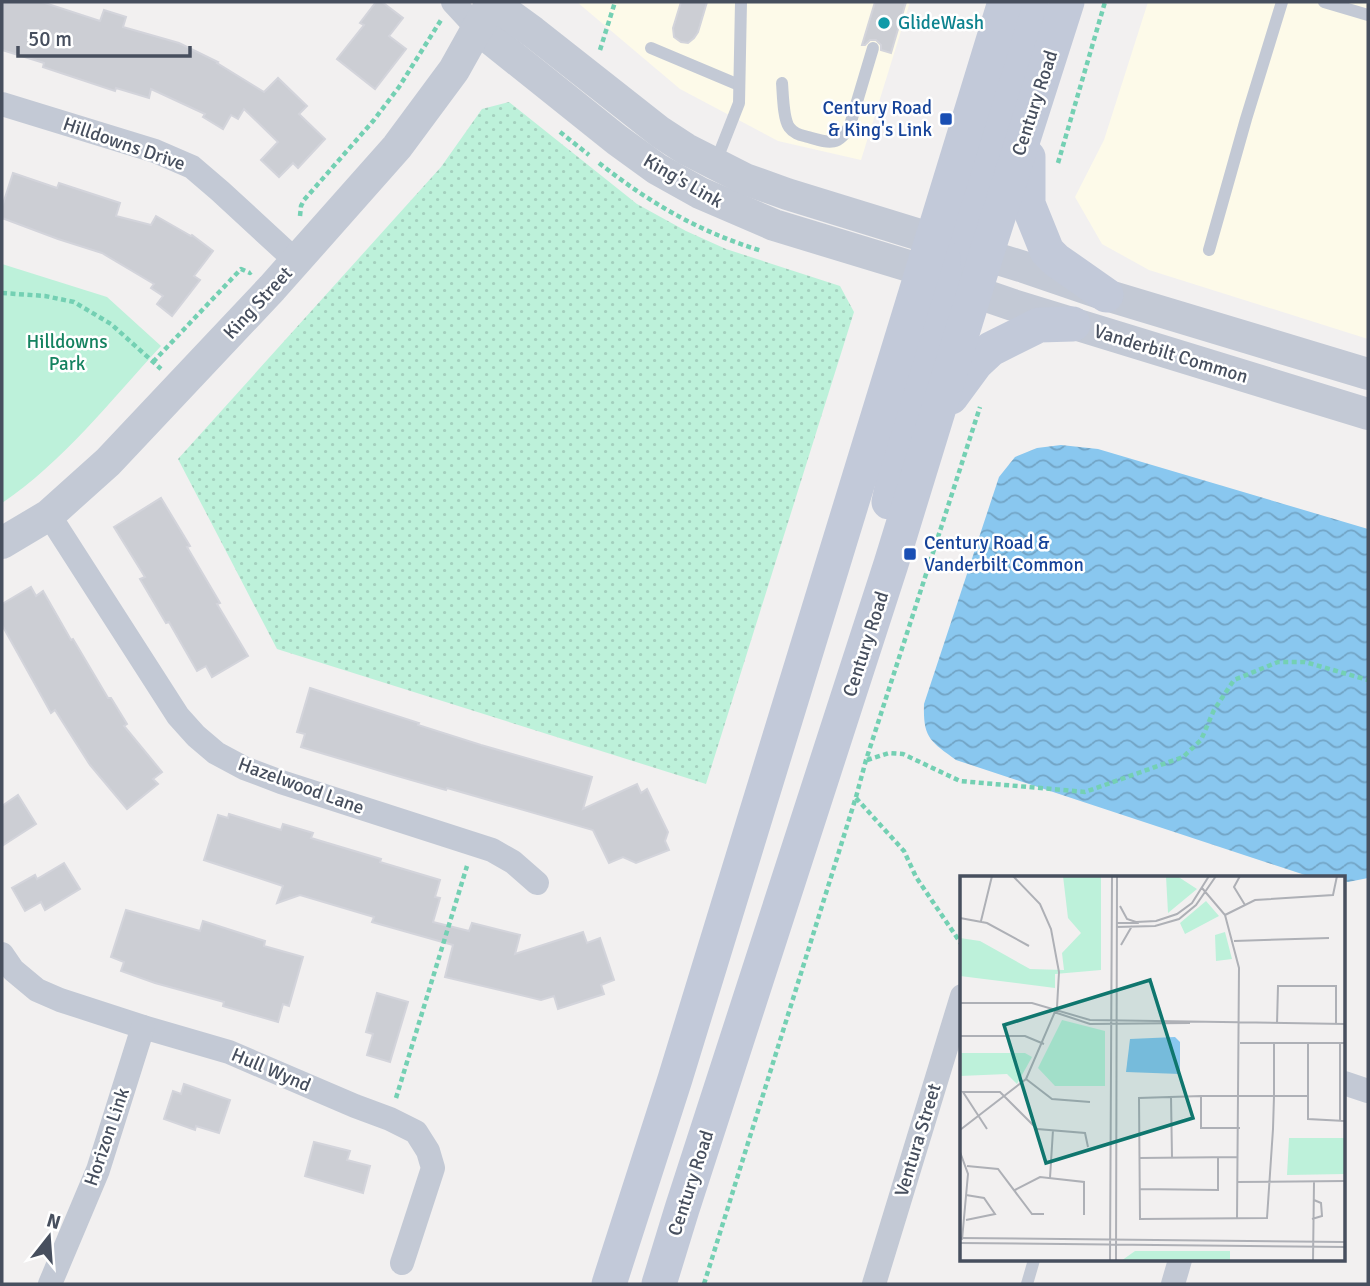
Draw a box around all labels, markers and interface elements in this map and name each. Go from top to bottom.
place label: GlideWash [898,11,984,35]
scale bar [18,14,189,58]
marker: GlideWash [876,15,892,31]
text: 50 m [28,26,72,52]
street label: Century Road [1007,47,1063,159]
place label: Century Road & King's Link [823,96,932,142]
marker: Century Road & King's Link [938,111,954,127]
street label: Hilldowns Drive [60,112,188,176]
street label: King's Link [639,149,727,214]
street label: King Street [218,261,298,344]
street label: Vanderbilt Common [1091,319,1251,389]
park label: Hilldowns Park [27,330,107,376]
place label: Century Road & Vanderbilt Common [924,531,1084,577]
marker: Century Road & Vanderbilt Common [902,546,918,562]
street label: Century Road [838,588,894,700]
street label: Hazelwood Lane [235,752,367,820]
inset map [960,876,1346,1262]
street label: Hull Wynd [228,1043,314,1097]
street label: Ventura Street [889,1080,947,1199]
street label: Horizon Link [79,1084,135,1189]
street label: Century Road [663,1127,719,1239]
north arrow [14,1202,84,1272]
text: N [44,1208,64,1235]

